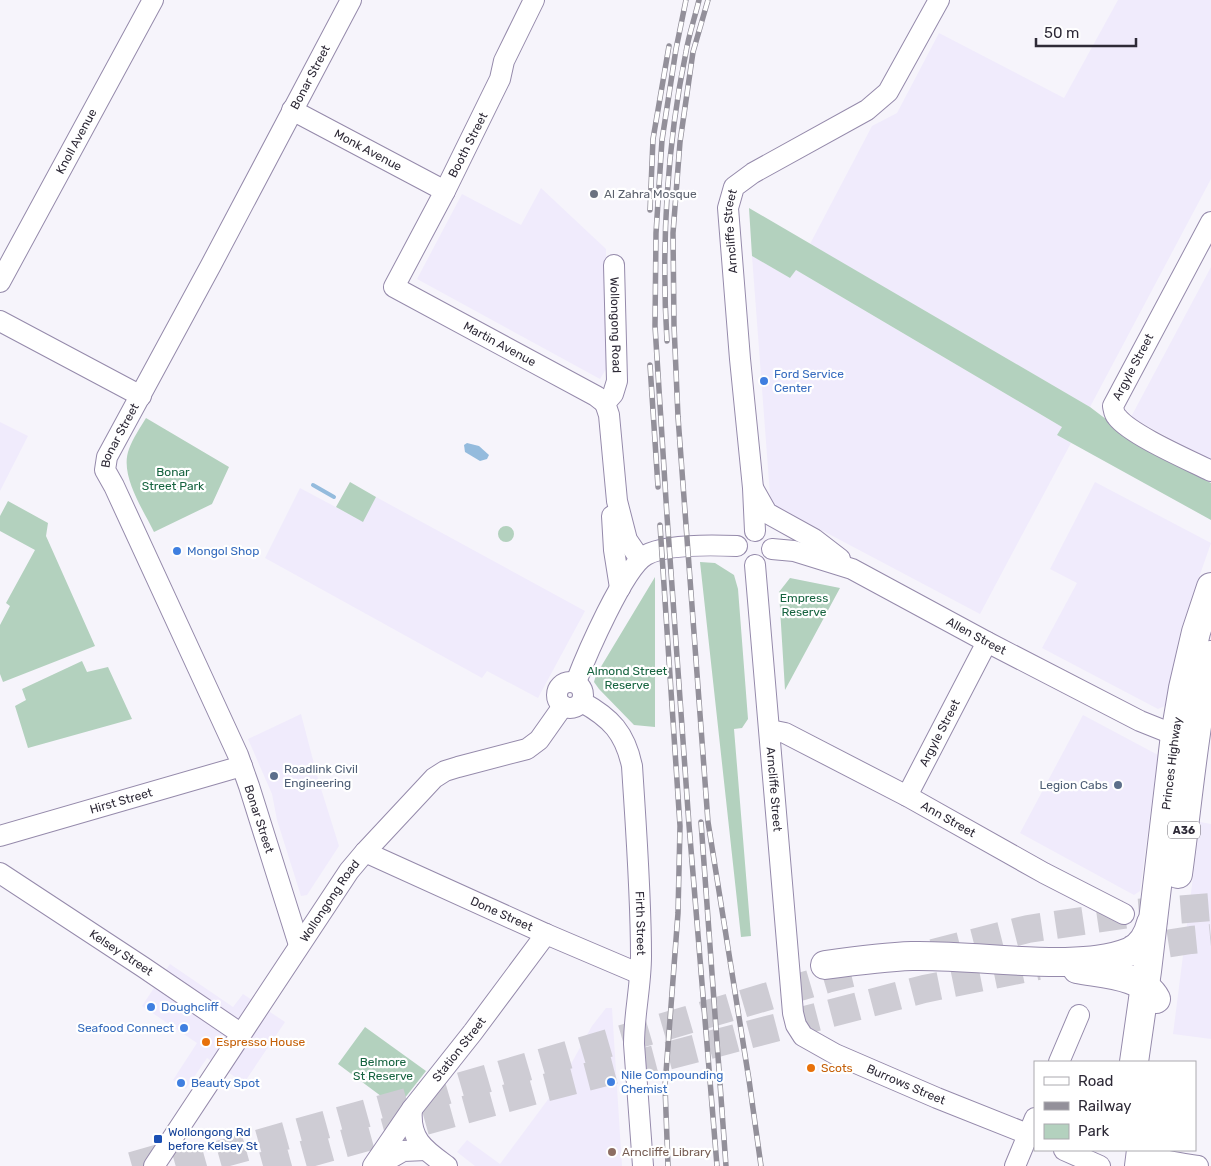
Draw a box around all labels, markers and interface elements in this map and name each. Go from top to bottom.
scale bar [1036,15,1136,47]
text: 50 m [1044,24,1079,42]
street label: Bonar Street [287,42,333,112]
street label: Knoll Avenue [53,106,100,176]
street label: Booth Street [446,110,491,180]
street label: Monk Avenue [332,127,404,174]
place label: Al Zahra Mosque [604,187,697,201]
street label: Arncliffe Street [721,187,740,274]
marker: Al Zahra Mosque [588,188,600,200]
street label: Wollongong Road [607,277,624,373]
street label: Martin Avenue [461,319,539,369]
street label: Argyle Street [1110,331,1157,403]
place label: Ford Service Center [774,367,844,395]
marker: Ford Service Center [758,375,770,387]
street label: Bonar Street [98,401,142,469]
park label: Bonar Street Park [142,465,205,493]
place label: Mongol Shop [187,544,259,558]
marker: Mongol Shop [171,545,183,557]
park label: Empress Reserve [780,591,828,619]
street label: Allen Street [944,614,1009,658]
park label: Almond Street Reserve [587,664,668,692]
street label: Argyle Street [917,697,963,769]
street label: Princes Highway [1159,716,1185,811]
street label: Arncliffe Street [763,746,785,832]
place label: Roadlink Civil Engineering [284,762,358,790]
marker: Roadlink Civil Engineering [268,770,280,782]
place label: Legion Cabs [1040,778,1108,792]
marker: Legion Cabs [1112,779,1124,791]
street label: Bonar Street [241,783,277,855]
street label: Hirst Street [88,785,154,817]
street label: Ann Street [919,798,978,840]
road number: A36 [1168,822,1200,838]
street label: Wollongong Road [297,857,362,945]
street label: Firth Street [632,891,648,956]
street label: Done Street [468,894,535,934]
street label: Kelsey Street [87,927,156,979]
place label: Doughcliff [161,1000,219,1014]
marker: Doughcliff [145,1001,157,1013]
street label: Station Street [429,1014,489,1084]
place label: Seafood Connect [77,1021,174,1035]
marker: Seafood Connect [178,1022,190,1034]
place label: Espresso House [216,1035,306,1049]
marker: Espresso House [200,1036,212,1048]
park label: Belmore St Reserve [353,1055,413,1083]
place label: Scots [821,1061,853,1075]
street label: Burrows Street [864,1061,948,1108]
legend [1034,1061,1196,1151]
marker: Scots [805,1062,817,1074]
place label: Nile Compounding Chemist [621,1068,723,1096]
text: Road [1078,1072,1114,1090]
place label: Beauty Spot [191,1076,260,1090]
marker: Nile Compounding Chemist [605,1076,617,1088]
marker: Beauty Spot [175,1077,187,1089]
text: Railway [1078,1097,1132,1115]
text: Park [1078,1122,1109,1140]
place label: Wollongong Rd before Kelsey St [168,1125,258,1153]
marker: Wollongong Rd before Kelsey St [152,1133,164,1145]
place label: Arncliffe Library [622,1145,712,1159]
marker: Arncliffe Library [606,1146,618,1158]

